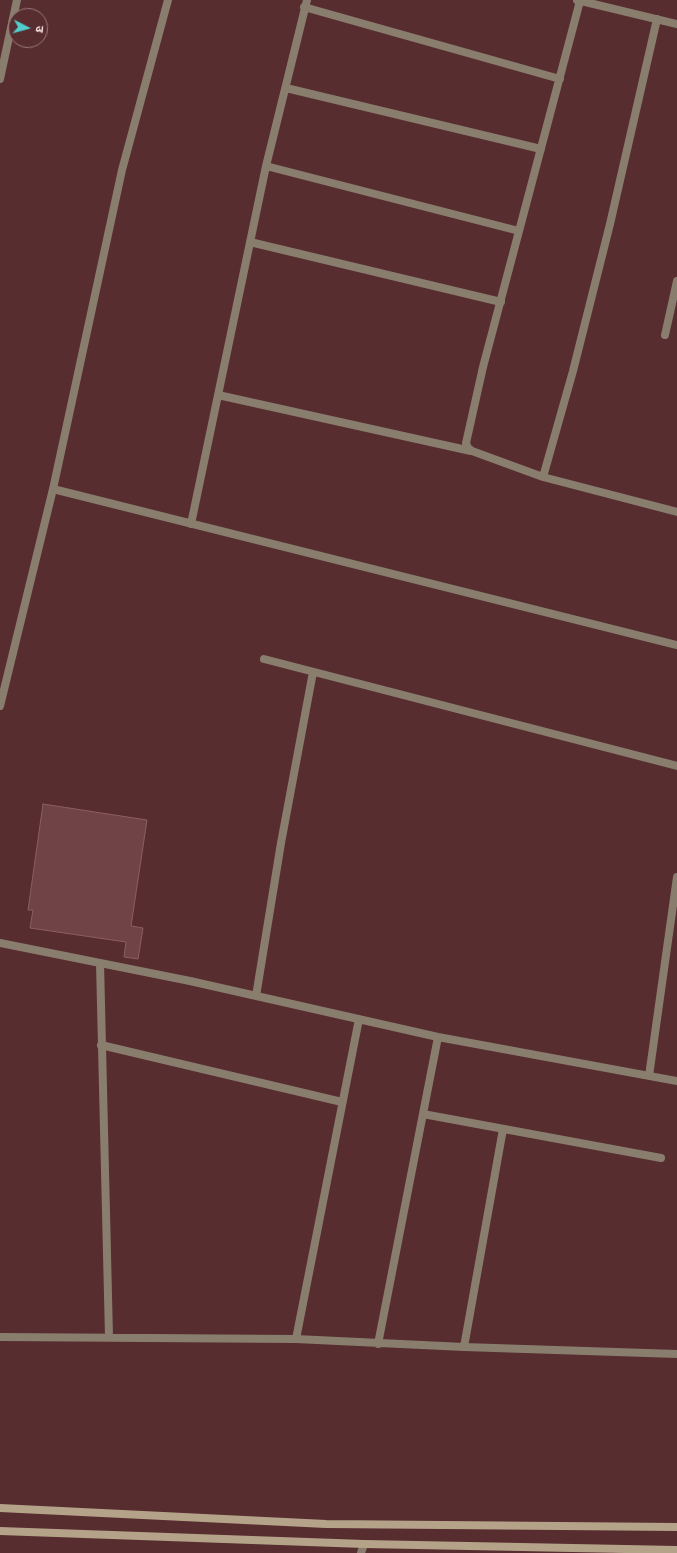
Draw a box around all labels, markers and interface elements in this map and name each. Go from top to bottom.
north arrow [8,8,48,48]
text: उ [32,25,47,33]

